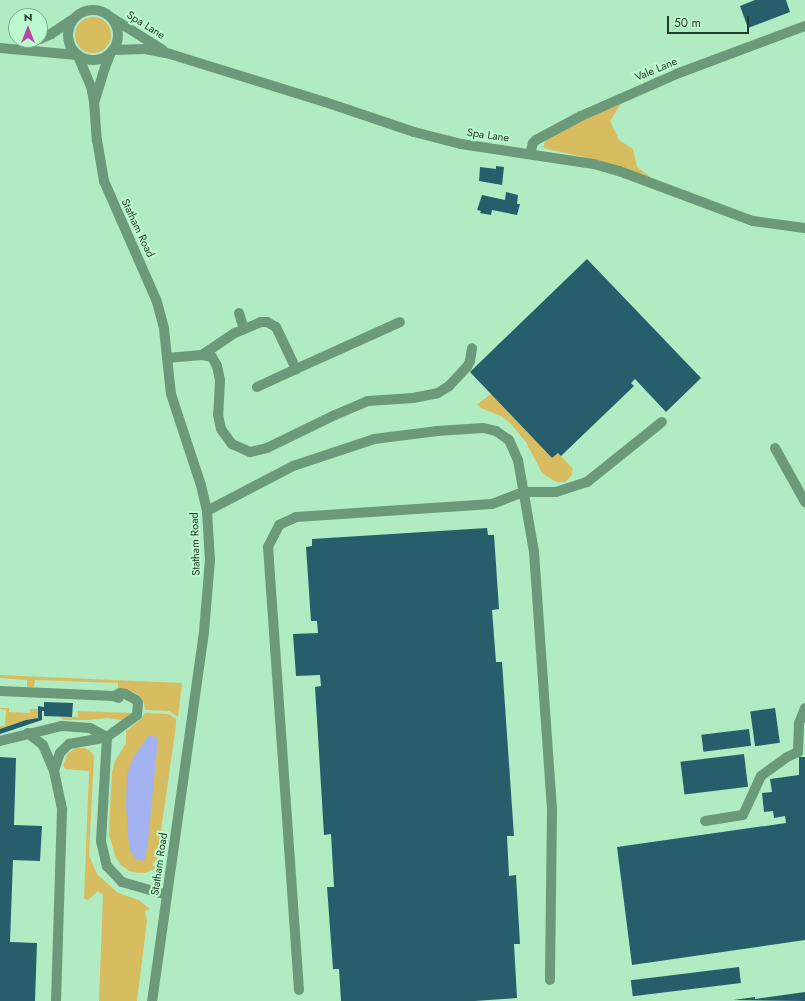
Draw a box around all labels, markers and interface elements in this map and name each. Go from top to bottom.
north arrow [8,8,48,48]
street label: Spa Lane [124,8,168,42]
scale bar [669,8,751,34]
text: N [24,9,32,25]
text: 50 m [674,14,701,32]
street label: Vale Lane [633,54,679,84]
street label: Spa Lane [466,126,510,144]
street label: Statham Road [119,197,157,259]
street label: Statham Road [187,512,203,576]
street label: Statham Road [148,832,170,896]

